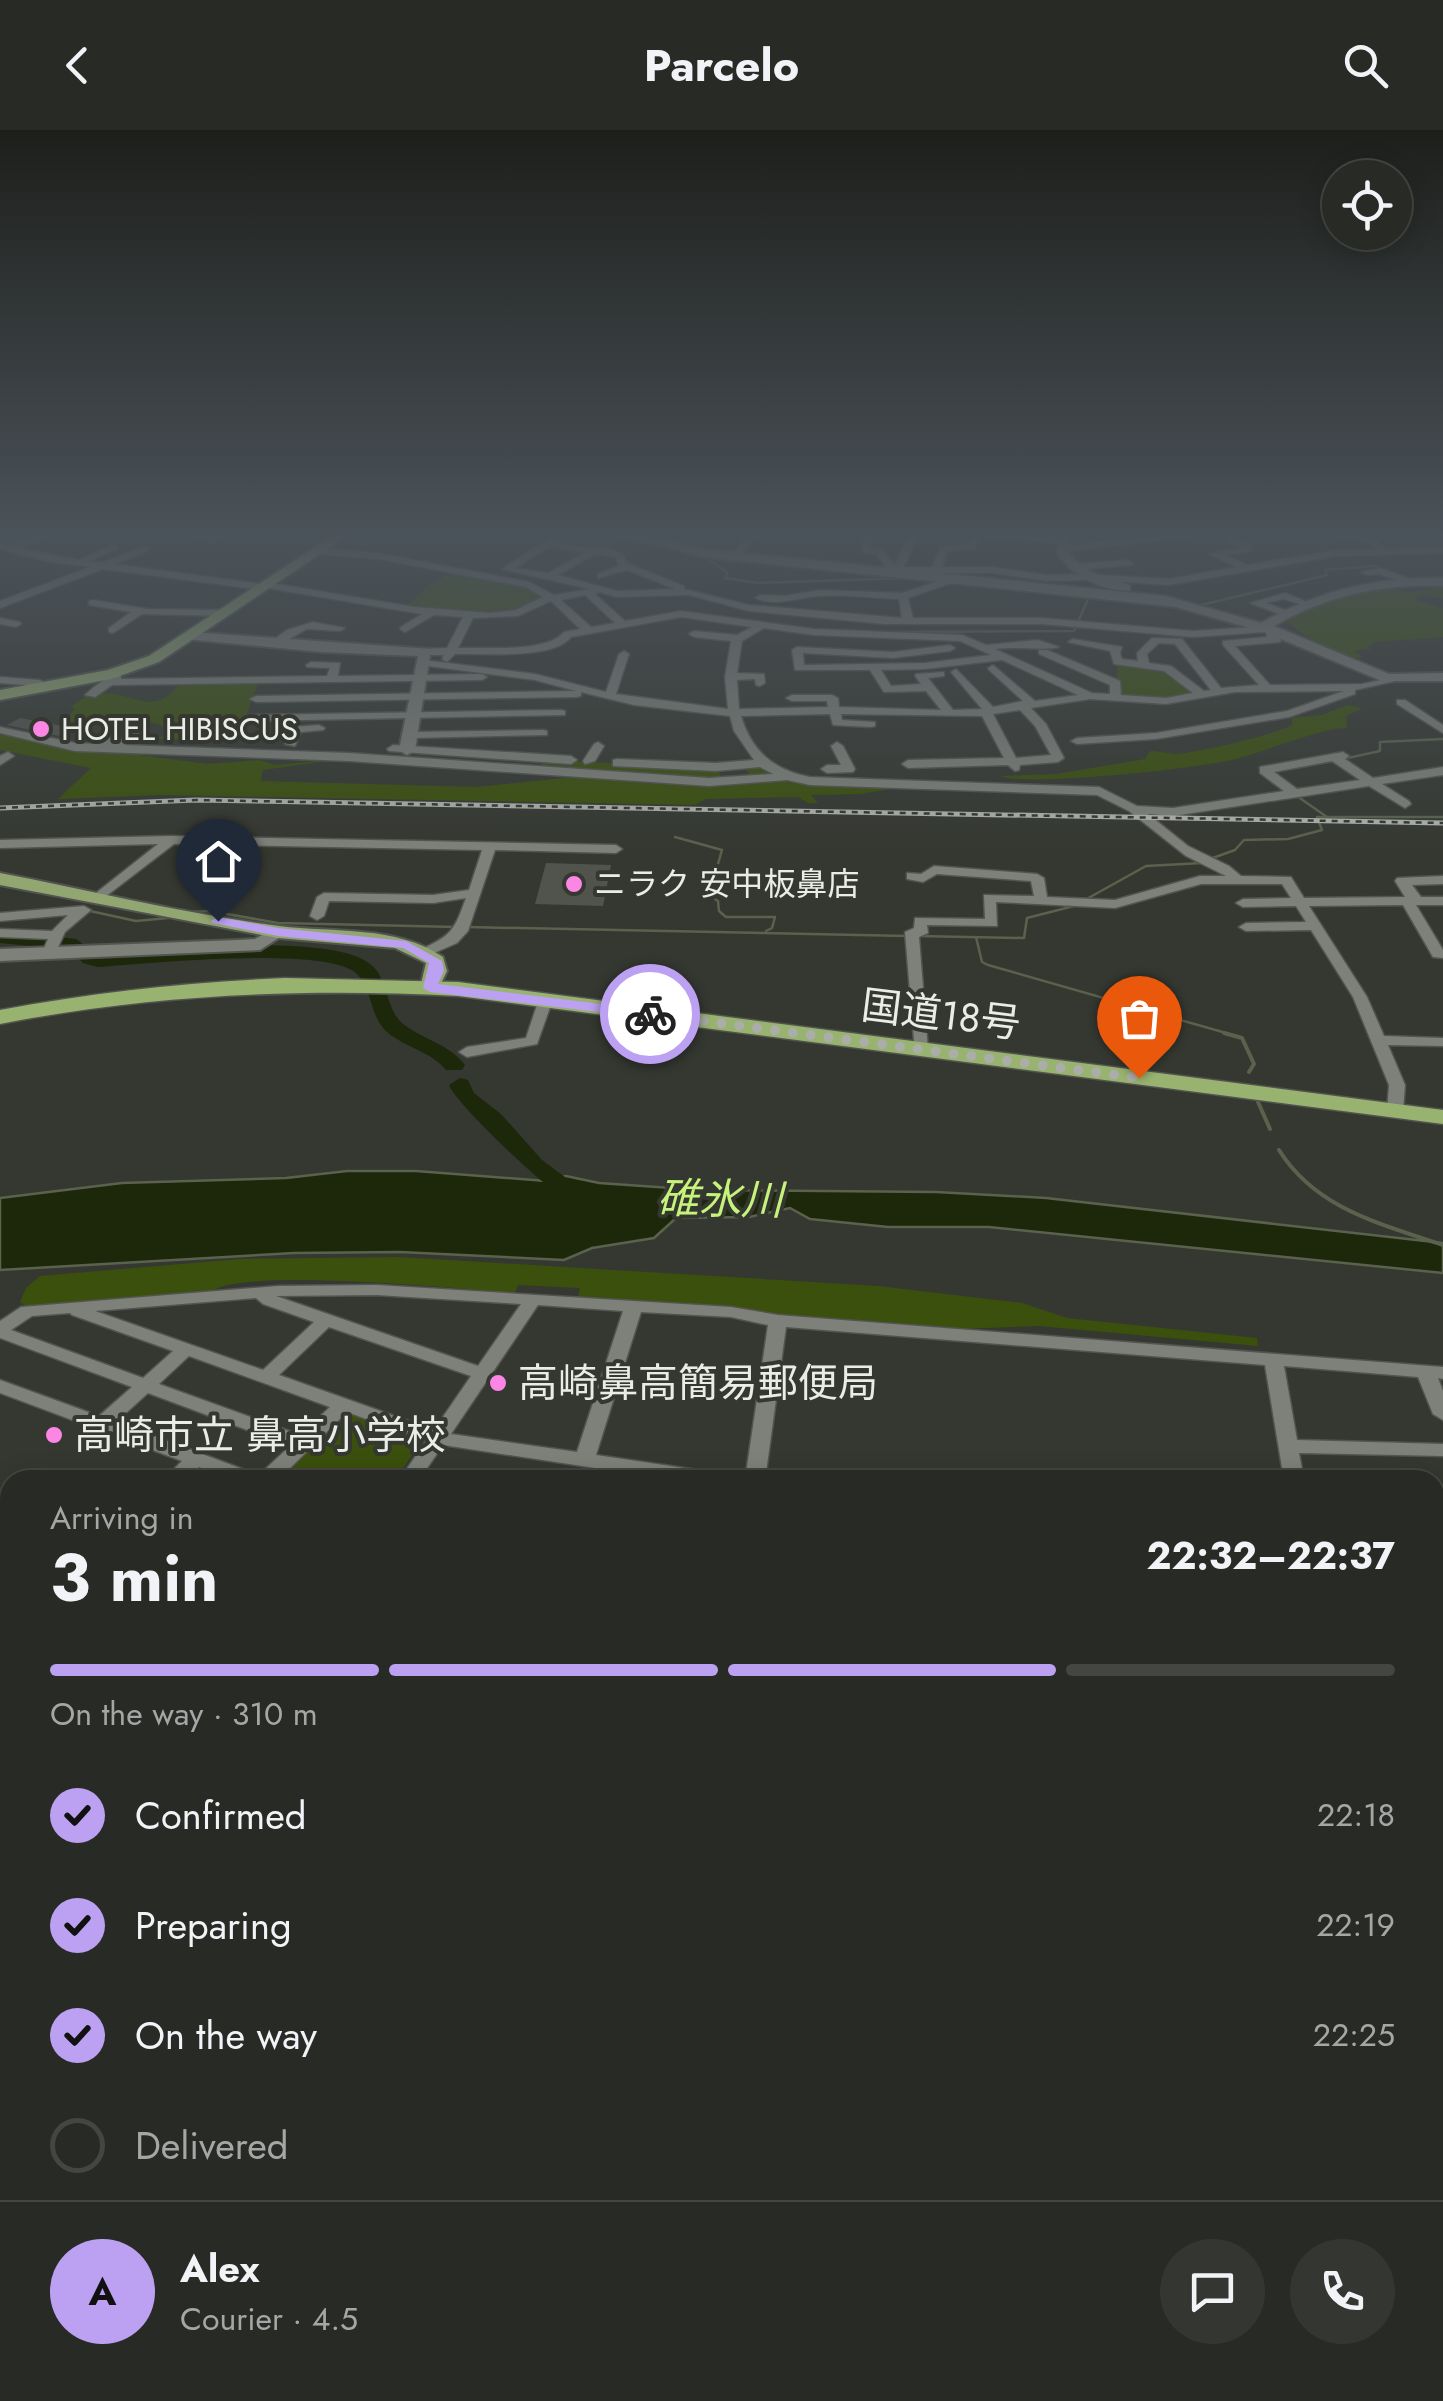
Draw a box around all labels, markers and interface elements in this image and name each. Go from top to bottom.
text: Parcelo [644,33,799,98]
icon: back [50,38,105,93]
icon: search [1338,38,1393,93]
map controls [1322,160,1412,250]
button: locate [1322,160,1412,250]
place label: HOTEL HIBISCUS [61,706,298,752]
marker: HOTEL HIBISCUS [30,718,52,740]
pin [176,819,261,922]
icon: home [191,834,246,889]
place label: ニラク 安中板鼻店 [594,861,860,907]
marker: ニラク 安中板鼻店 [563,873,585,895]
courier [600,964,700,1064]
street label: 国道18号 [858,975,1024,1053]
pin [1097,976,1182,1079]
icon: bike [623,987,678,1042]
icon: bag [1112,991,1167,1046]
water label: 碓氷川 [656,1167,788,1231]
place label: 高崎鼻高簡易郵便局 [518,1354,878,1412]
marker: 高崎鼻高簡易郵便局 [487,1372,509,1394]
place label: 高崎市立 鼻高小学校 [74,1406,446,1464]
marker: 高崎市立 鼻高小学校 [43,1424,65,1446]
text: Arriving in [50,1495,194,1541]
text: 22:32–22:37 [1147,1528,1395,1583]
text: 3 min [50,1531,218,1625]
text: On the way · 310 m [50,1691,318,1737]
icon: check [50,1788,105,1843]
text: Confirmed [135,1788,306,1843]
text: 22:18 [1317,1792,1395,1838]
icon: check [50,1898,105,1953]
text: Preparing [135,1898,292,1953]
text: 22:19 [1316,1902,1395,1948]
icon: check [50,2008,105,2063]
text: On the way [135,2008,317,2063]
text: 22:25 [1313,2012,1395,2058]
text: Delivered [135,2118,288,2173]
button: chat [1160,2239,1265,2344]
button: phone [1290,2239,1395,2344]
text: Alex [180,2241,260,2296]
text: A [89,2264,116,2319]
text: Courier · 4.5 [180,2296,358,2342]

